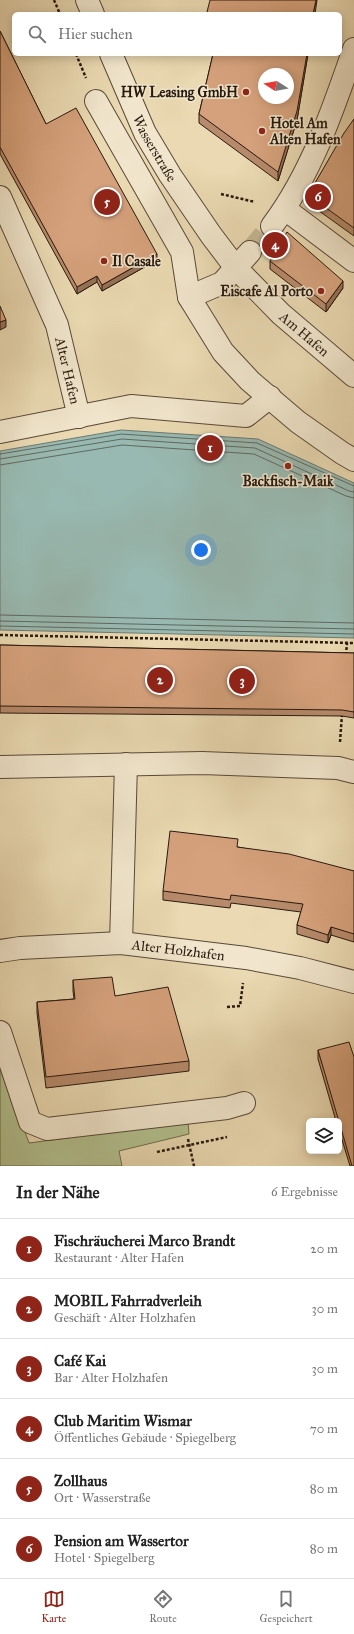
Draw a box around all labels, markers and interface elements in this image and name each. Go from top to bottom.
search box [12,12,342,56]
icon: search [26,23,48,45]
text: Hier suchen [58,25,133,43]
north arrow [258,68,294,104]
place label: HW Leasing GmbH [121,84,238,102]
marker: HW Leasing GmbH [241,87,251,97]
street label: Wasserstraße [129,112,180,185]
place label: Hotel Am Alten Hafen [269,115,341,148]
marker: Hotel Am Alten Hafen [257,126,267,136]
pin: 6 [305,182,331,212]
pin: 5 [94,187,120,217]
pin: 4 [262,230,288,260]
place label: Il Casale [112,253,161,270]
marker: Il Casale [99,256,109,266]
place label: Eiscafe Al Porto [220,283,313,300]
marker: Eiscafe Al Porto [316,286,326,296]
street label: Am Hafen [275,308,333,361]
street label: Alter Hafen [51,335,84,406]
pin: 1 [197,433,223,463]
marker: Backfisch-Maik [283,461,293,471]
place label: Backfisch-Maik [243,473,334,490]
your location [191,540,211,560]
pin: 2 [147,665,173,695]
pin: 3 [229,666,255,696]
street label: Alter Holzhafen [130,936,226,964]
map controls [306,1118,342,1154]
button: layers [306,1118,342,1154]
text: In der Nähe [16,1182,100,1203]
text: 6 Ergebnisse [271,1184,338,1200]
text: Fischräucherei Marco Brandt [54,1232,235,1250]
text: 1 [26,1241,32,1257]
text: 20 m [310,1241,338,1257]
text: Restaurant · Alter Hafen [54,1250,184,1266]
text: MOBIL Fahrradverleih [54,1292,202,1310]
text: 2 [26,1301,32,1317]
text: 30 m [312,1301,338,1317]
text: Geschäft · Alter Holzhafen [54,1310,196,1326]
text: Café Kai [54,1352,106,1370]
text: 3 [26,1361,32,1377]
text: 30 m [312,1361,338,1377]
text: Bar · Alter Holzhafen [54,1370,168,1386]
text: Club Maritim Wismar [54,1412,192,1430]
text: 4 [25,1421,33,1437]
text: 70 m [310,1421,338,1437]
text: Öffentliches Gebäude · Spiegelberg [54,1430,236,1446]
text: Zollhaus [54,1472,107,1490]
text: 5 [26,1481,32,1497]
text: 80 m [310,1481,338,1497]
text: Ort · Wasserstraße [54,1490,151,1506]
text: Pension am Wassertor [54,1532,189,1550]
text: 6 [26,1541,32,1557]
text: 80 m [310,1541,338,1557]
text: Hotel · Spiegelberg [54,1550,154,1566]
tab: Karte [41,1588,66,1625]
tab: Route [149,1588,177,1625]
tab: Gespeichert [260,1588,313,1625]

